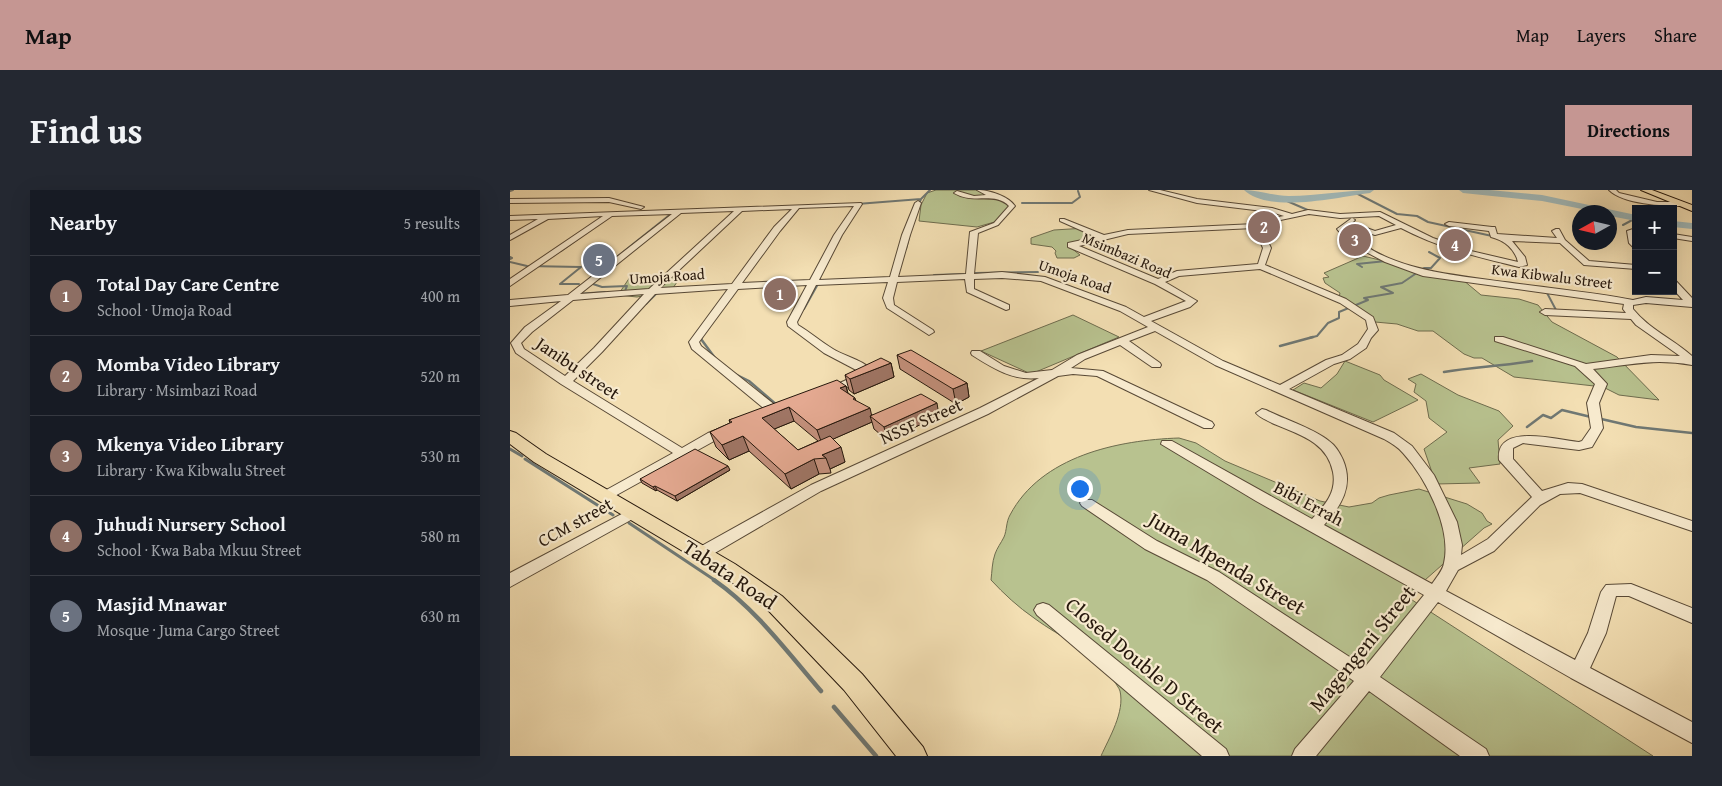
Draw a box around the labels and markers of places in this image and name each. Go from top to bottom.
pin: 2 [1248,208,1280,246]
pin: 3 [1339,221,1371,259]
pin: 4 [1439,226,1471,264]
pin: 5 [583,241,615,279]
pin: 1 [764,275,796,313]

